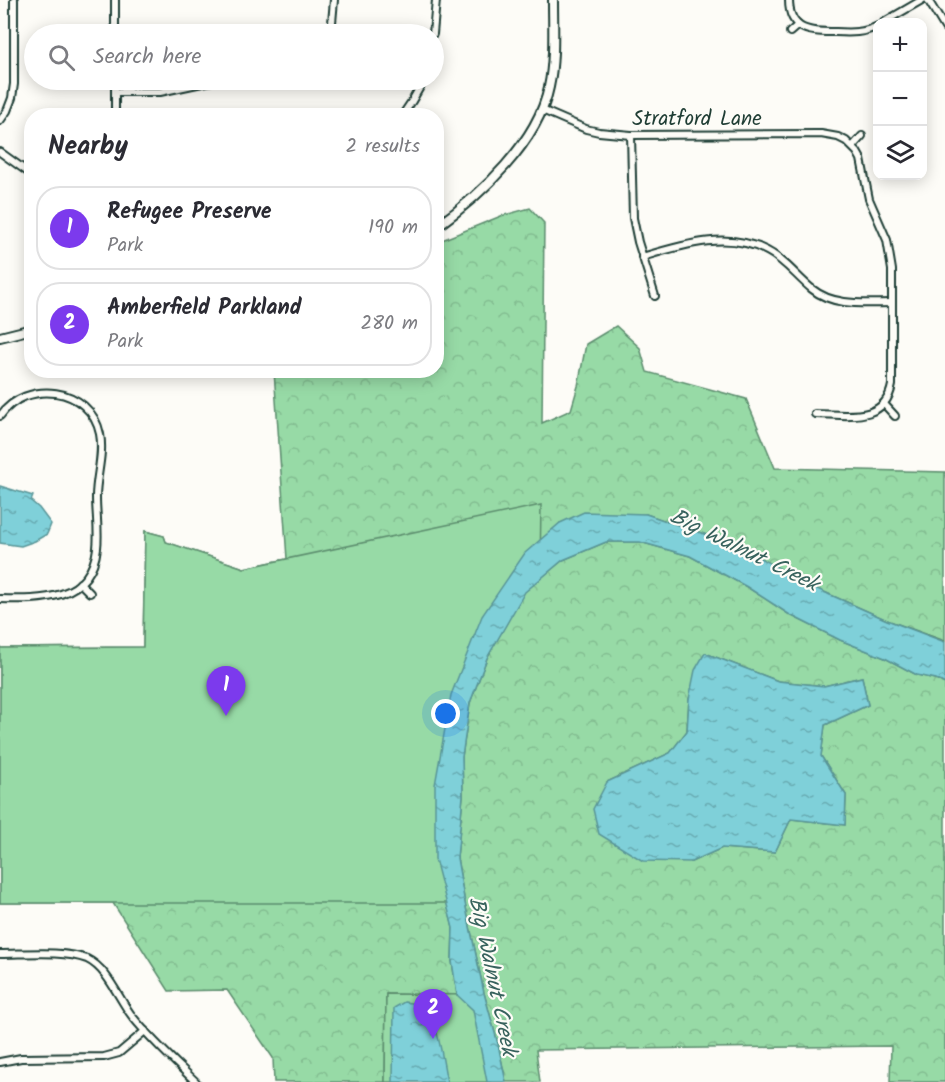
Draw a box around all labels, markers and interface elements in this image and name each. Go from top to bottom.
map controls [873,18,927,180]
button: + [873,18,927,72]
search box [24,24,444,90]
text: Search here [93,40,201,75]
icon: search [45,41,78,74]
button: − [873,72,927,126]
street label: Stratford Lane [632,103,762,136]
text: Nearby [48,126,128,168]
button: layers [873,126,927,180]
text: 2 results [345,131,420,163]
text: Refugee Preserve [107,195,272,230]
text: 1 [66,212,73,244]
text: 190 m [368,212,418,244]
text: Park [107,230,143,262]
text: Amberfield Parkland [107,291,302,326]
text: 2 [64,308,75,340]
text: 280 m [360,308,418,340]
text: Park [107,326,143,358]
water label: Big Walnut Creek [664,500,828,604]
pin: 1 [206,666,246,716]
your location [431,699,460,728]
water label: Big Walnut Creek [458,894,526,1063]
pin: 2 [414,990,452,1039]

